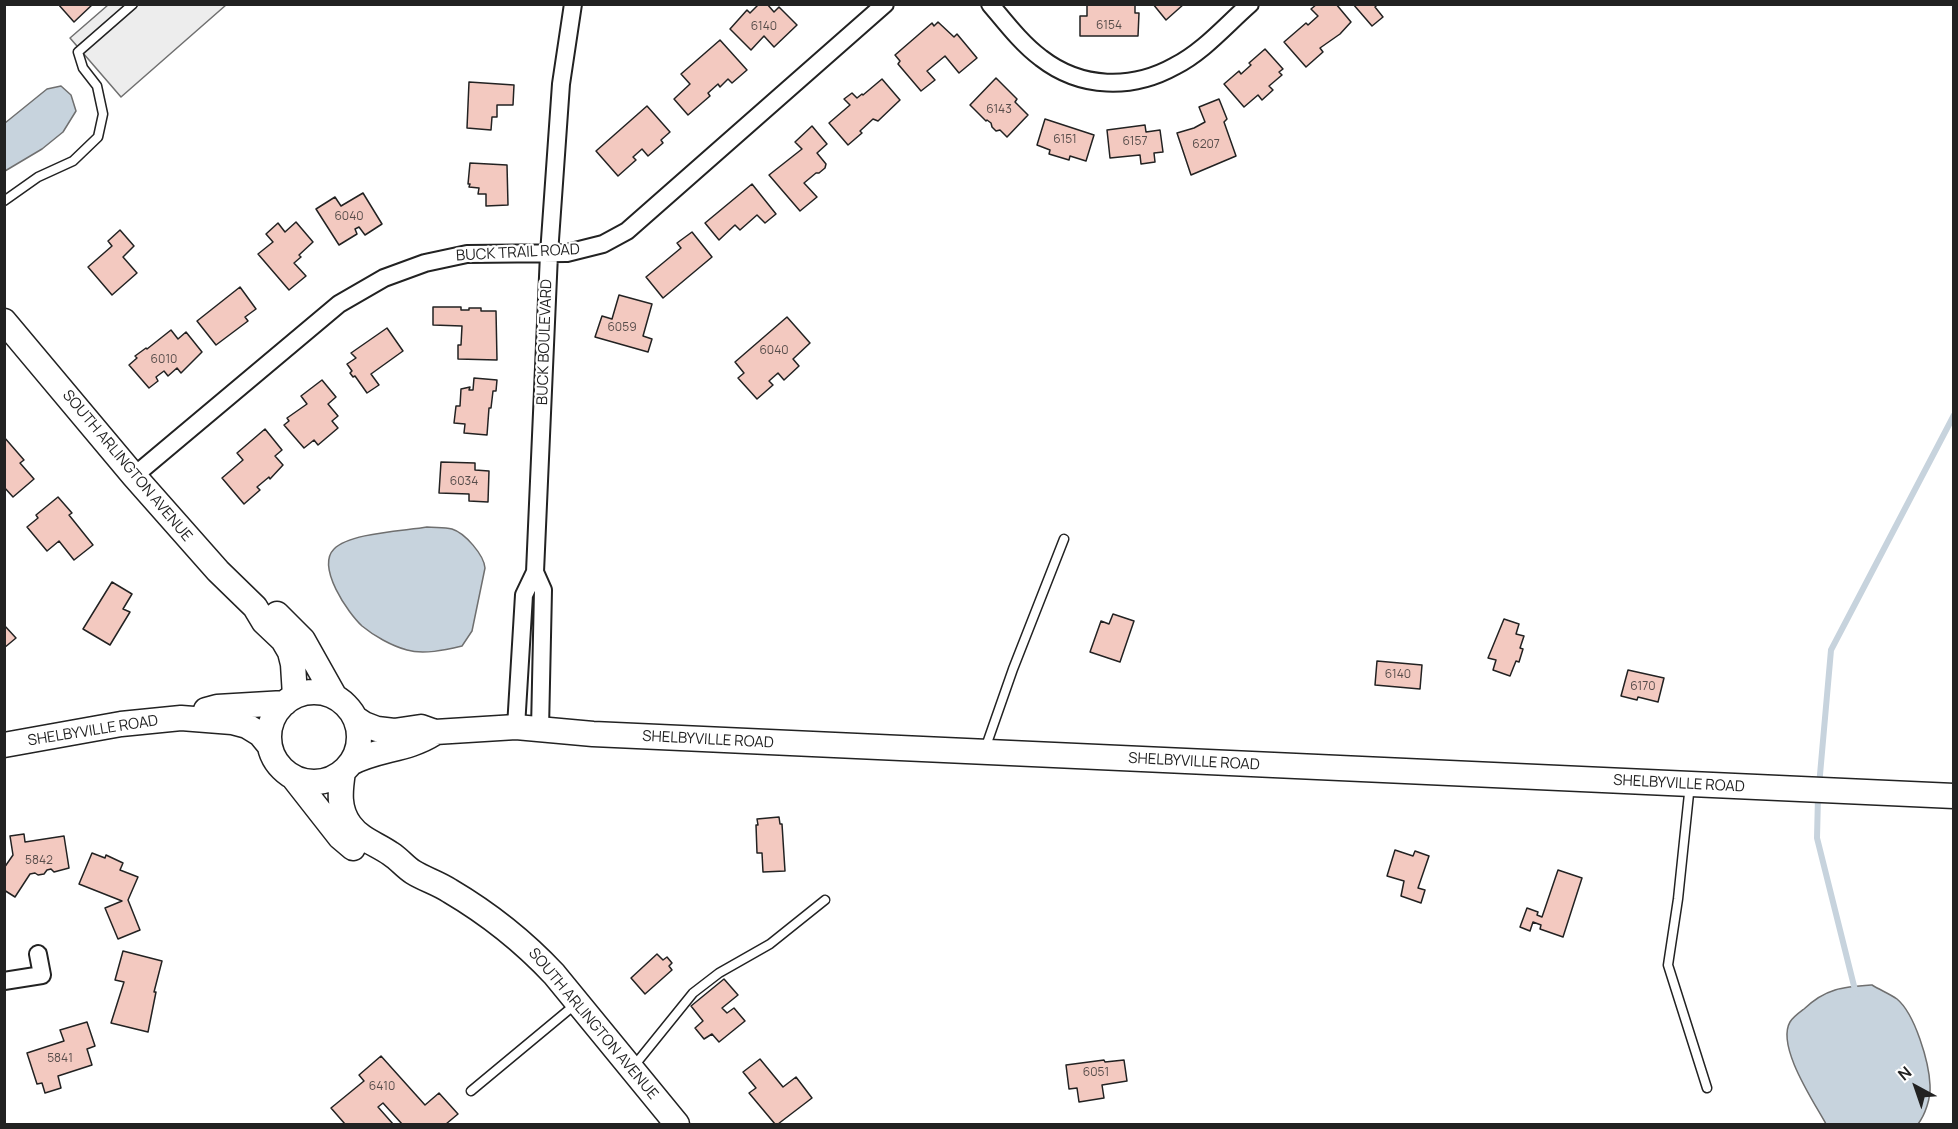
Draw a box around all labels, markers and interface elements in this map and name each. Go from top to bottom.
house number: 6154 [1096,19,1122,33]
house number: 6140 [751,20,777,34]
house number: 6143 [986,103,1012,117]
house number: 6151 [1053,133,1077,147]
house number: 6157 [1123,135,1147,149]
house number: 6207 [1192,138,1220,152]
house number: 6040 [334,210,364,224]
street label: BUCK TRAIL ROAD [456,241,580,265]
street label: BUCK BOULEVARD [534,279,556,405]
house number: 6059 [607,321,637,335]
house number: 6040 [759,344,789,358]
house number: 6010 [151,353,177,367]
street label: SOUTH ARLINGTON AVENUE [58,387,196,545]
house number: 6034 [450,475,478,489]
house number: 6140 [1385,668,1411,682]
house number: 6170 [1630,680,1656,694]
street label: SHELBYVILLE ROAD [26,712,160,750]
street label: SHELBYVILLE ROAD [642,728,774,752]
street label: SHELBYVILLE ROAD [1128,750,1260,774]
street label: SHELBYVILLE ROAD [1613,772,1745,796]
house number: 5842 [25,854,53,868]
street label: SOUTH ARLINGTON AVENUE [524,945,662,1103]
house number: 5841 [47,1052,73,1066]
north arrow [1886,1057,1946,1117]
text: N [1893,1061,1916,1085]
house number: 6051 [1083,1066,1109,1080]
house number: 6410 [369,1080,395,1094]

